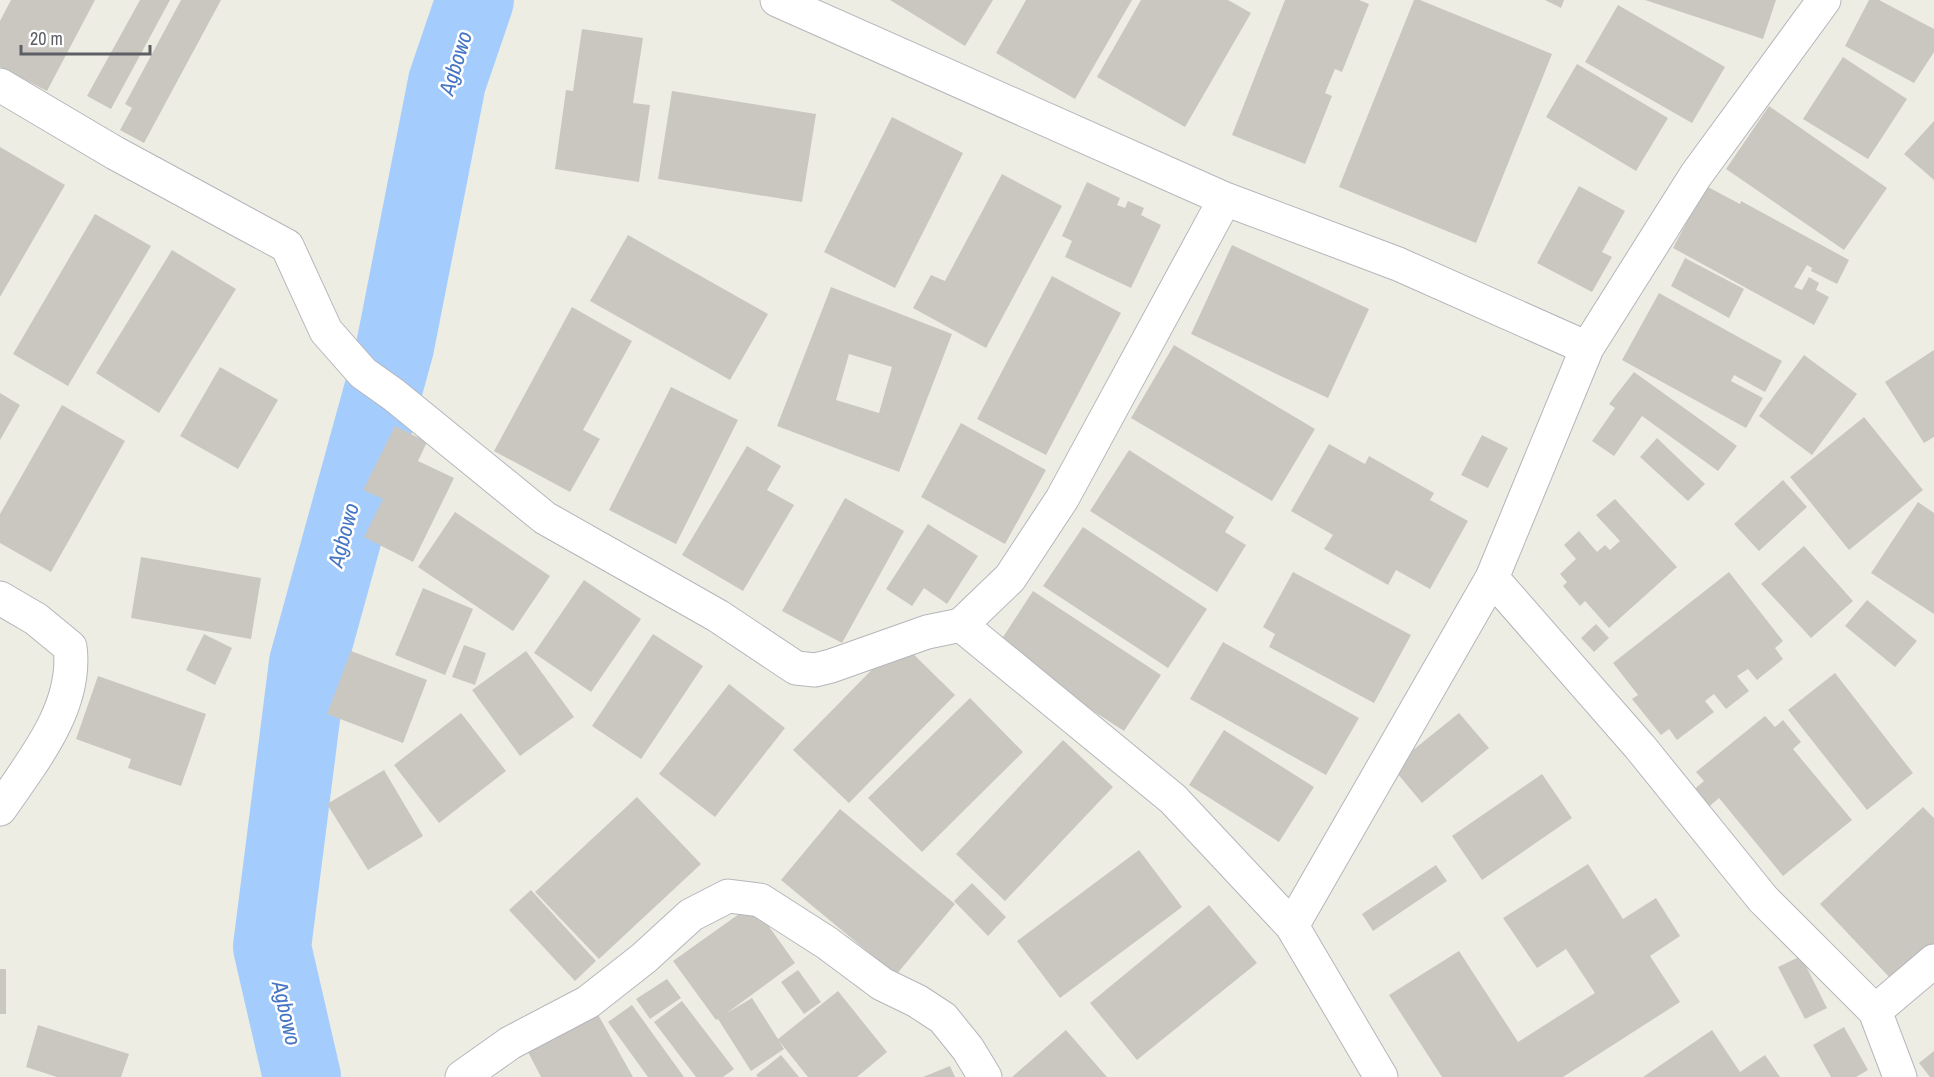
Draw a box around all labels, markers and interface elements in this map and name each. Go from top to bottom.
scale bar [21,18,150,56]
text: 20 m [30,26,63,51]
water label: Agbowo [431,27,479,100]
water label: Agbowo [320,500,366,571]
water label: Agbowo [265,977,309,1048]

